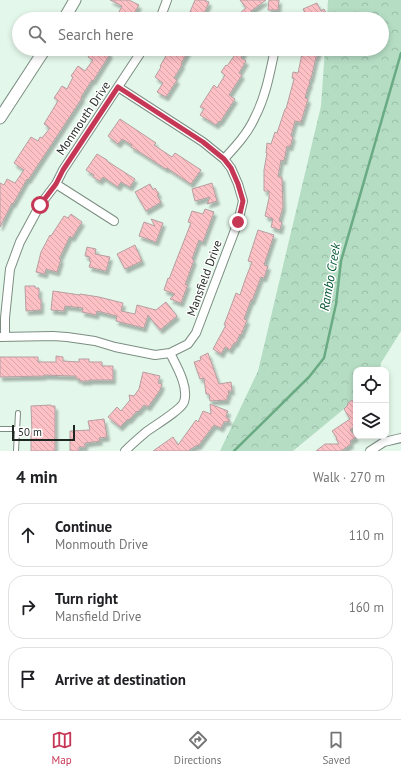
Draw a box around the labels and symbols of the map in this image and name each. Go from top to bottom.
street label: Monmouth Drive [53,78,113,158]
route start [31,196,49,214]
route end [229,213,247,231]
street label: Mansfield Drive [183,238,225,318]
water label: Rambo Creek [316,241,345,312]
scale bar [12,423,75,442]

